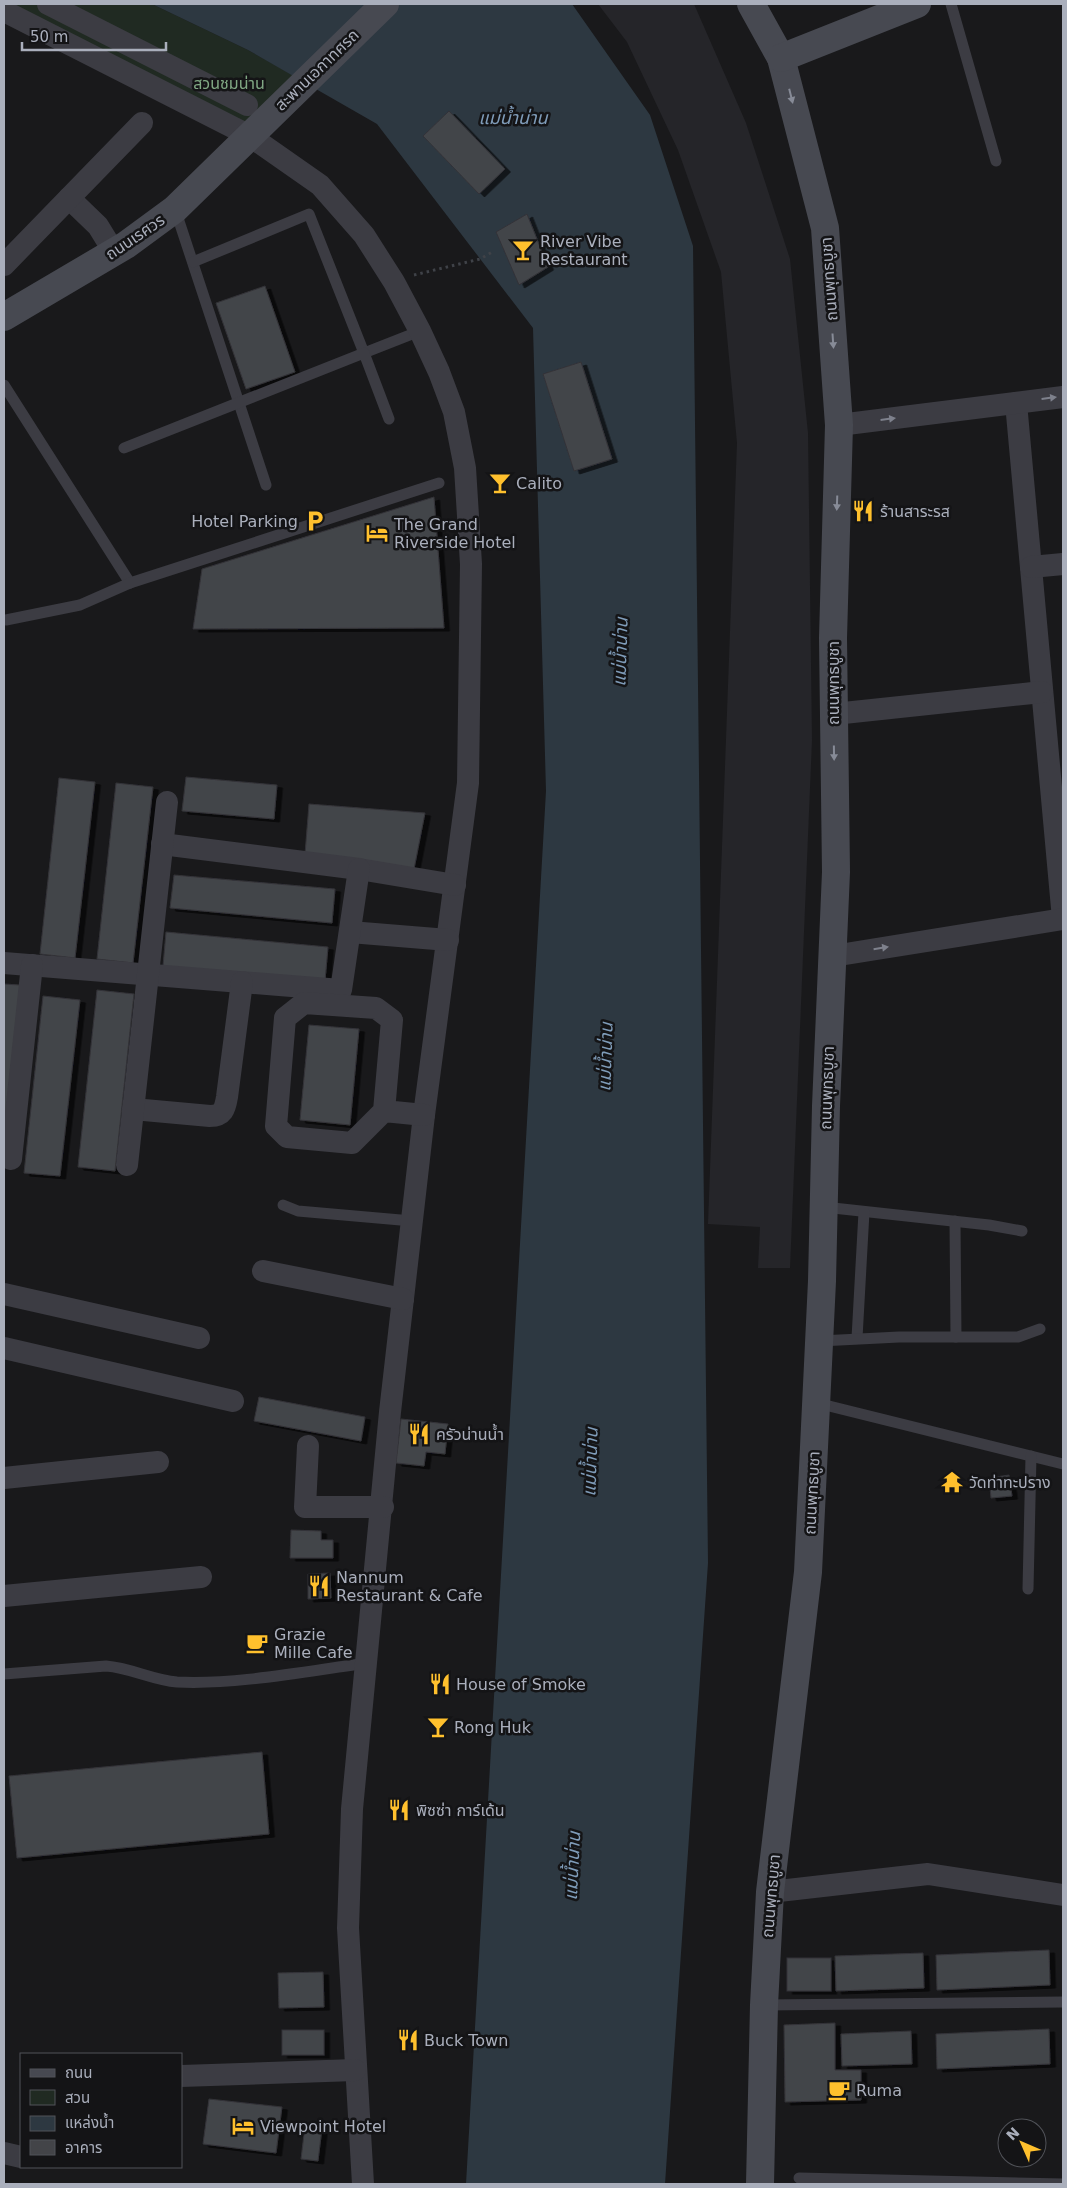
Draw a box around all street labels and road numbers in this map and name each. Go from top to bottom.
street label: สะพานเอกาทศรถ [271,25,363,115]
street label: ถนนเรศวร [102,210,168,264]
street label: ถนนพุทธบูชา [817,237,841,321]
street label: ถนนพุทธบูชา [824,641,843,725]
street label: ถนนพุทธบูชา [816,1046,838,1130]
street label: ถนนพุทธบูชา [800,1451,824,1535]
street label: ถนนพุทธบูชา [758,1853,784,1939]

